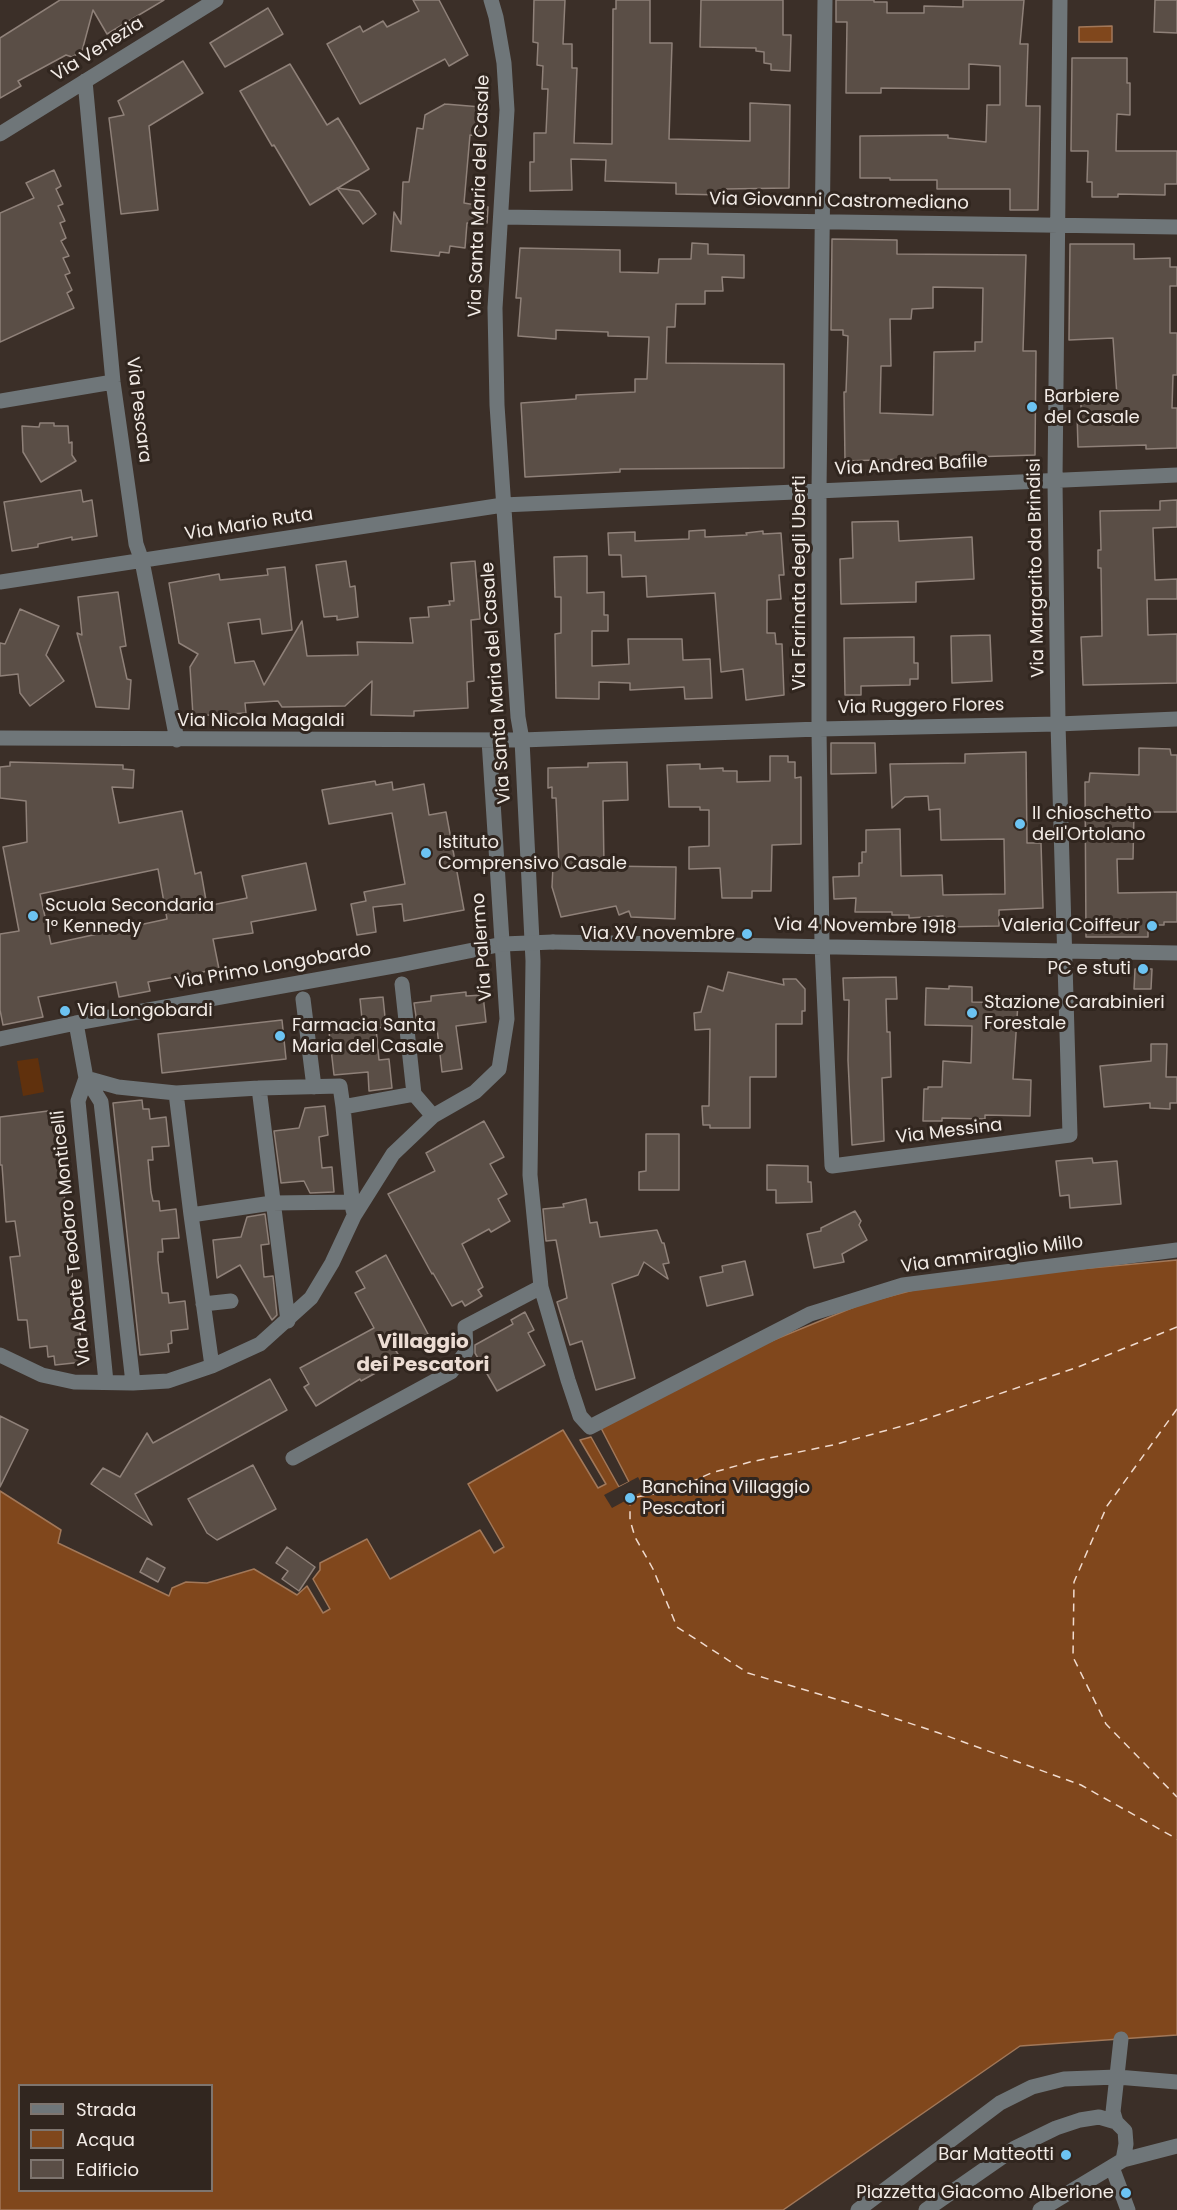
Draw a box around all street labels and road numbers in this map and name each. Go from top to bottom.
street label: Via Venezia [48,13,148,87]
street label: Via Santa Maria del Casale [465,74,495,318]
street label: Via Giovanni Castromediano [709,189,969,215]
street label: Via Pescara [121,356,155,464]
street label: Via Andrea Bafile [834,451,988,481]
street label: Via Margarito da Brindisi [1024,458,1050,678]
street label: Via Farinata degli Uberti [789,475,811,691]
street label: Via Mario Ruta [183,504,315,546]
street label: Via Santa Maria del Casale [478,561,516,805]
street label: Via Ruggero Flores [837,695,1005,719]
street label: Via Nicola Magaldi [177,710,345,732]
street label: Via Palermo [468,892,498,1002]
street label: Via 4 Novembre 1918 [773,915,957,939]
street label: Via Primo Longobardo [173,939,373,995]
street label: Via Abate Teodoro Monticelli [48,1109,96,1367]
street label: Via Messina [895,1115,1003,1149]
street label: Via ammiraglio Millo [900,1232,1084,1278]

